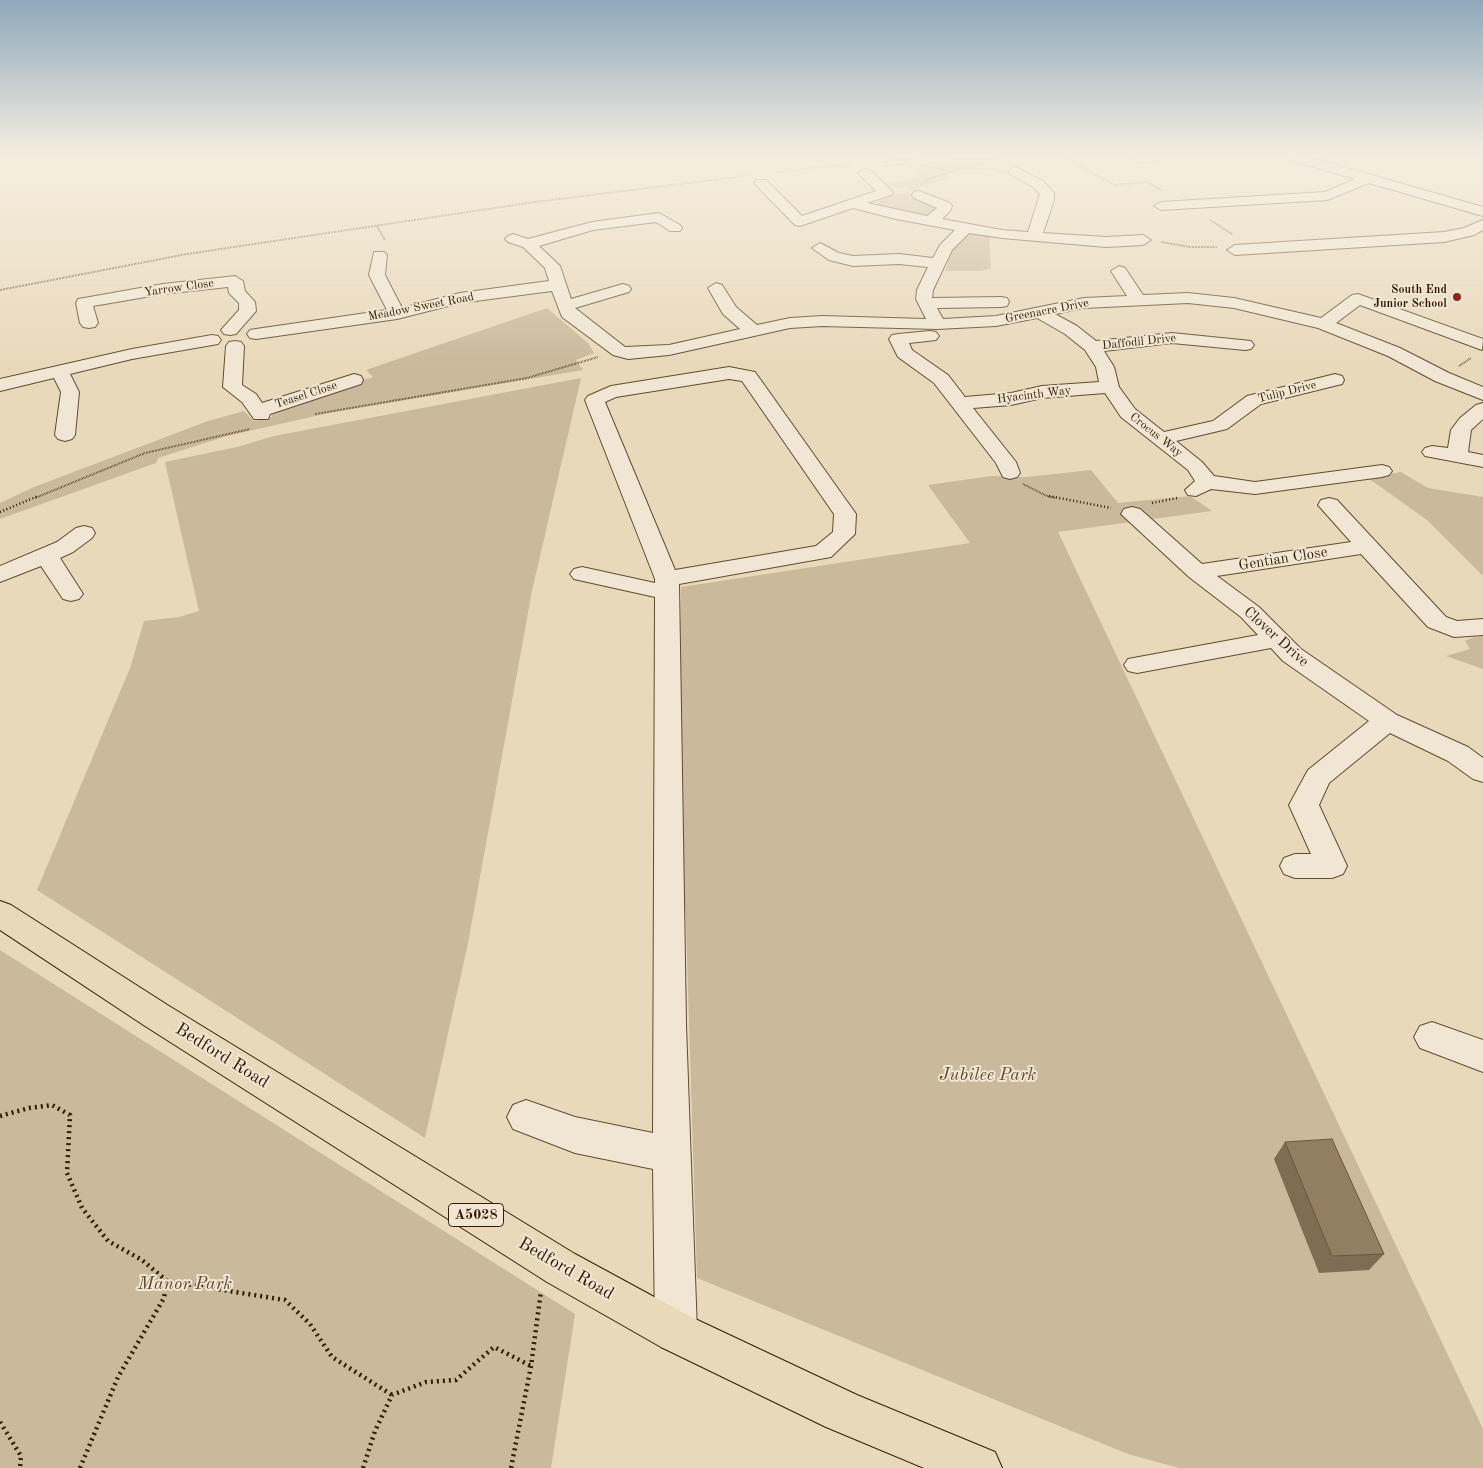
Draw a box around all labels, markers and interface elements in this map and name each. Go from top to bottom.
street label: Yarrow Close [143,276,215,300]
place label: South End Junior School [1374,283,1447,311]
street label: Meadow Sweet Road [367,290,475,324]
marker: South End Junior School [1451,291,1463,303]
street label: Greenacre Drive [1004,296,1090,326]
street label: Daffodil Drive [1101,331,1177,353]
street label: Teasel Close [273,378,339,412]
street label: Tulip Drive [1256,378,1318,406]
street label: Hyacinth Way [996,383,1072,407]
street label: Crocus Way [1127,410,1185,460]
street label: Gentian Close [1237,543,1329,575]
street label: Clover Drive [1240,603,1312,671]
street label: Bedford Road [171,1019,273,1093]
park label: Jubilee Park [940,1064,1036,1086]
road number: A5028 [448,1204,504,1226]
street label: Bedford Road [514,1233,618,1305]
park label: Manor Park [138,1273,232,1295]

